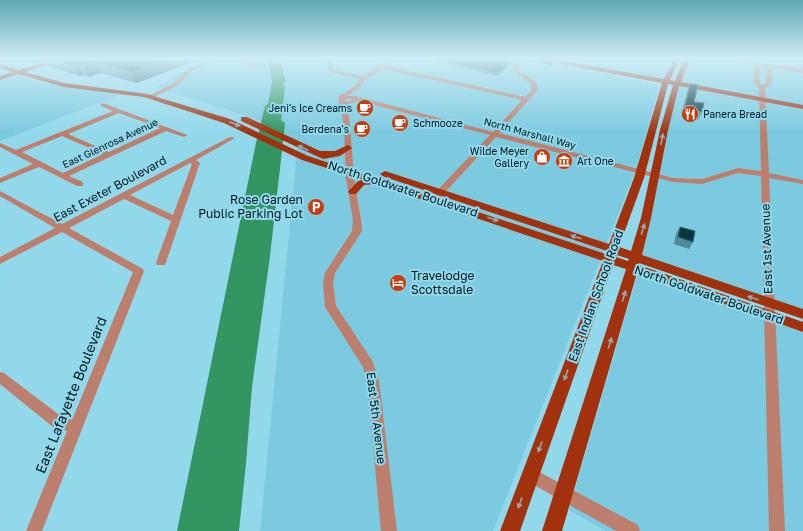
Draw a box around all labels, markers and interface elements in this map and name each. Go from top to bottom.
cafe icon: Jeni's Ice Creams [355,98,375,118]
place label: Jeni's Ice Creams [269,102,352,114]
restaurant icon: Panera Bread [680,104,700,124]
place label: Panera Bread [703,108,767,120]
cafe icon: Schmooze [390,113,410,133]
street label: East Glenrosa Avenue [60,115,160,170]
street label: North Marshall Way [483,115,578,151]
place label: Schmooze [413,117,463,129]
cafe icon: Berdena's [352,119,372,139]
one-way arrow [230,121,241,127]
place label: Berdena's [302,123,349,135]
one-way arrow [659,133,665,145]
one-way arrow [297,144,309,151]
place label: Wilde Meyer Gallery [470,145,529,169]
shop icon: Wilde Meyer Gallery [532,147,552,167]
museum icon: Art One [554,151,574,171]
street label: East Exeter Boulevard [51,152,169,225]
place label: Art One [577,155,614,167]
street label: North Goldwater Boulevard [326,157,480,220]
place label: Rose Garden Public Parking Lot [198,192,303,221]
parking icon: Rose Garden Public Parking Lot [306,197,326,217]
street label: East 1st Avenue [757,204,776,294]
one-way arrow [488,216,500,222]
one-way arrow [640,222,646,234]
street label: East Indian School Road [565,228,626,364]
one-way arrow [569,233,581,239]
street label: North Goldwater Boulevard [633,262,786,327]
place label: Travelodge Scottsdale [411,268,475,297]
hotel icon: Travelodge Scottsdale [388,273,408,293]
one-way arrow [621,290,627,303]
one-way arrow [746,295,758,301]
street label: East Lafayette Boulevard [31,314,110,476]
one-way arrow [607,337,613,349]
one-way arrow [563,369,569,381]
street label: East 5th Avenue [363,371,390,465]
one-way arrow [537,442,543,454]
one-way arrow [517,497,523,509]

